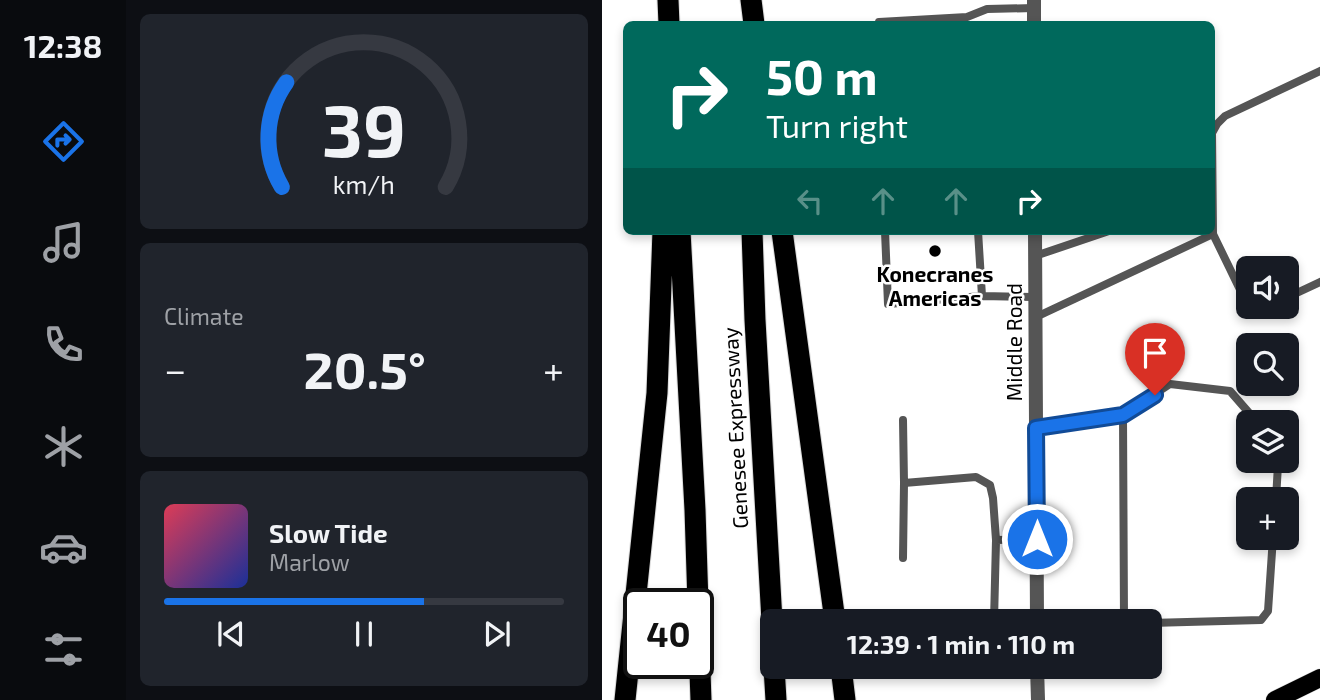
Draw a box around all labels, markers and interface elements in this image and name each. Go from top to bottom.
text: 12:38 [24,26,102,64]
text: 50 m [766,46,878,105]
icon: right [651,49,742,140]
text: 39 [322,85,406,173]
text: Turn right [766,106,908,144]
icon: directions [39,117,88,166]
text: km/h [333,169,395,199]
icon: left [791,182,829,220]
icon: ahead [864,182,902,220]
icon: ahead [937,182,975,220]
icon: right [1010,182,1048,220]
icon: music [39,218,88,267]
marker: Konecranes Americas [927,243,943,259]
map controls [1236,256,1299,550]
button: sound [1236,256,1299,319]
place label: Konecranes Americas [877,261,994,310]
street label: Middle Road [1001,283,1026,401]
text: Climate [164,302,244,330]
icon: phone [39,320,88,369]
pin [1125,323,1185,395]
street label: Genesee Expressway [717,327,752,529]
button: search [1236,333,1299,396]
icon: arrive [1136,334,1174,372]
text: 20.5° [303,337,426,399]
text: − [164,346,186,392]
text: + [543,346,564,392]
button: layers [1236,410,1299,473]
icon: climate [39,422,88,471]
button: + [1236,487,1299,550]
position arrow [1000,502,1074,576]
text: Slow Tide [269,517,388,548]
icon: car [39,523,88,572]
text: Marlow [269,548,350,576]
speed limit sign: 40 [623,588,714,679]
icon: previous [212,615,250,653]
icon: pause [345,615,383,653]
icon: next [478,615,516,653]
icon: filters [39,625,88,674]
text: 12:39 · 1 min · 110 m [847,628,1075,659]

